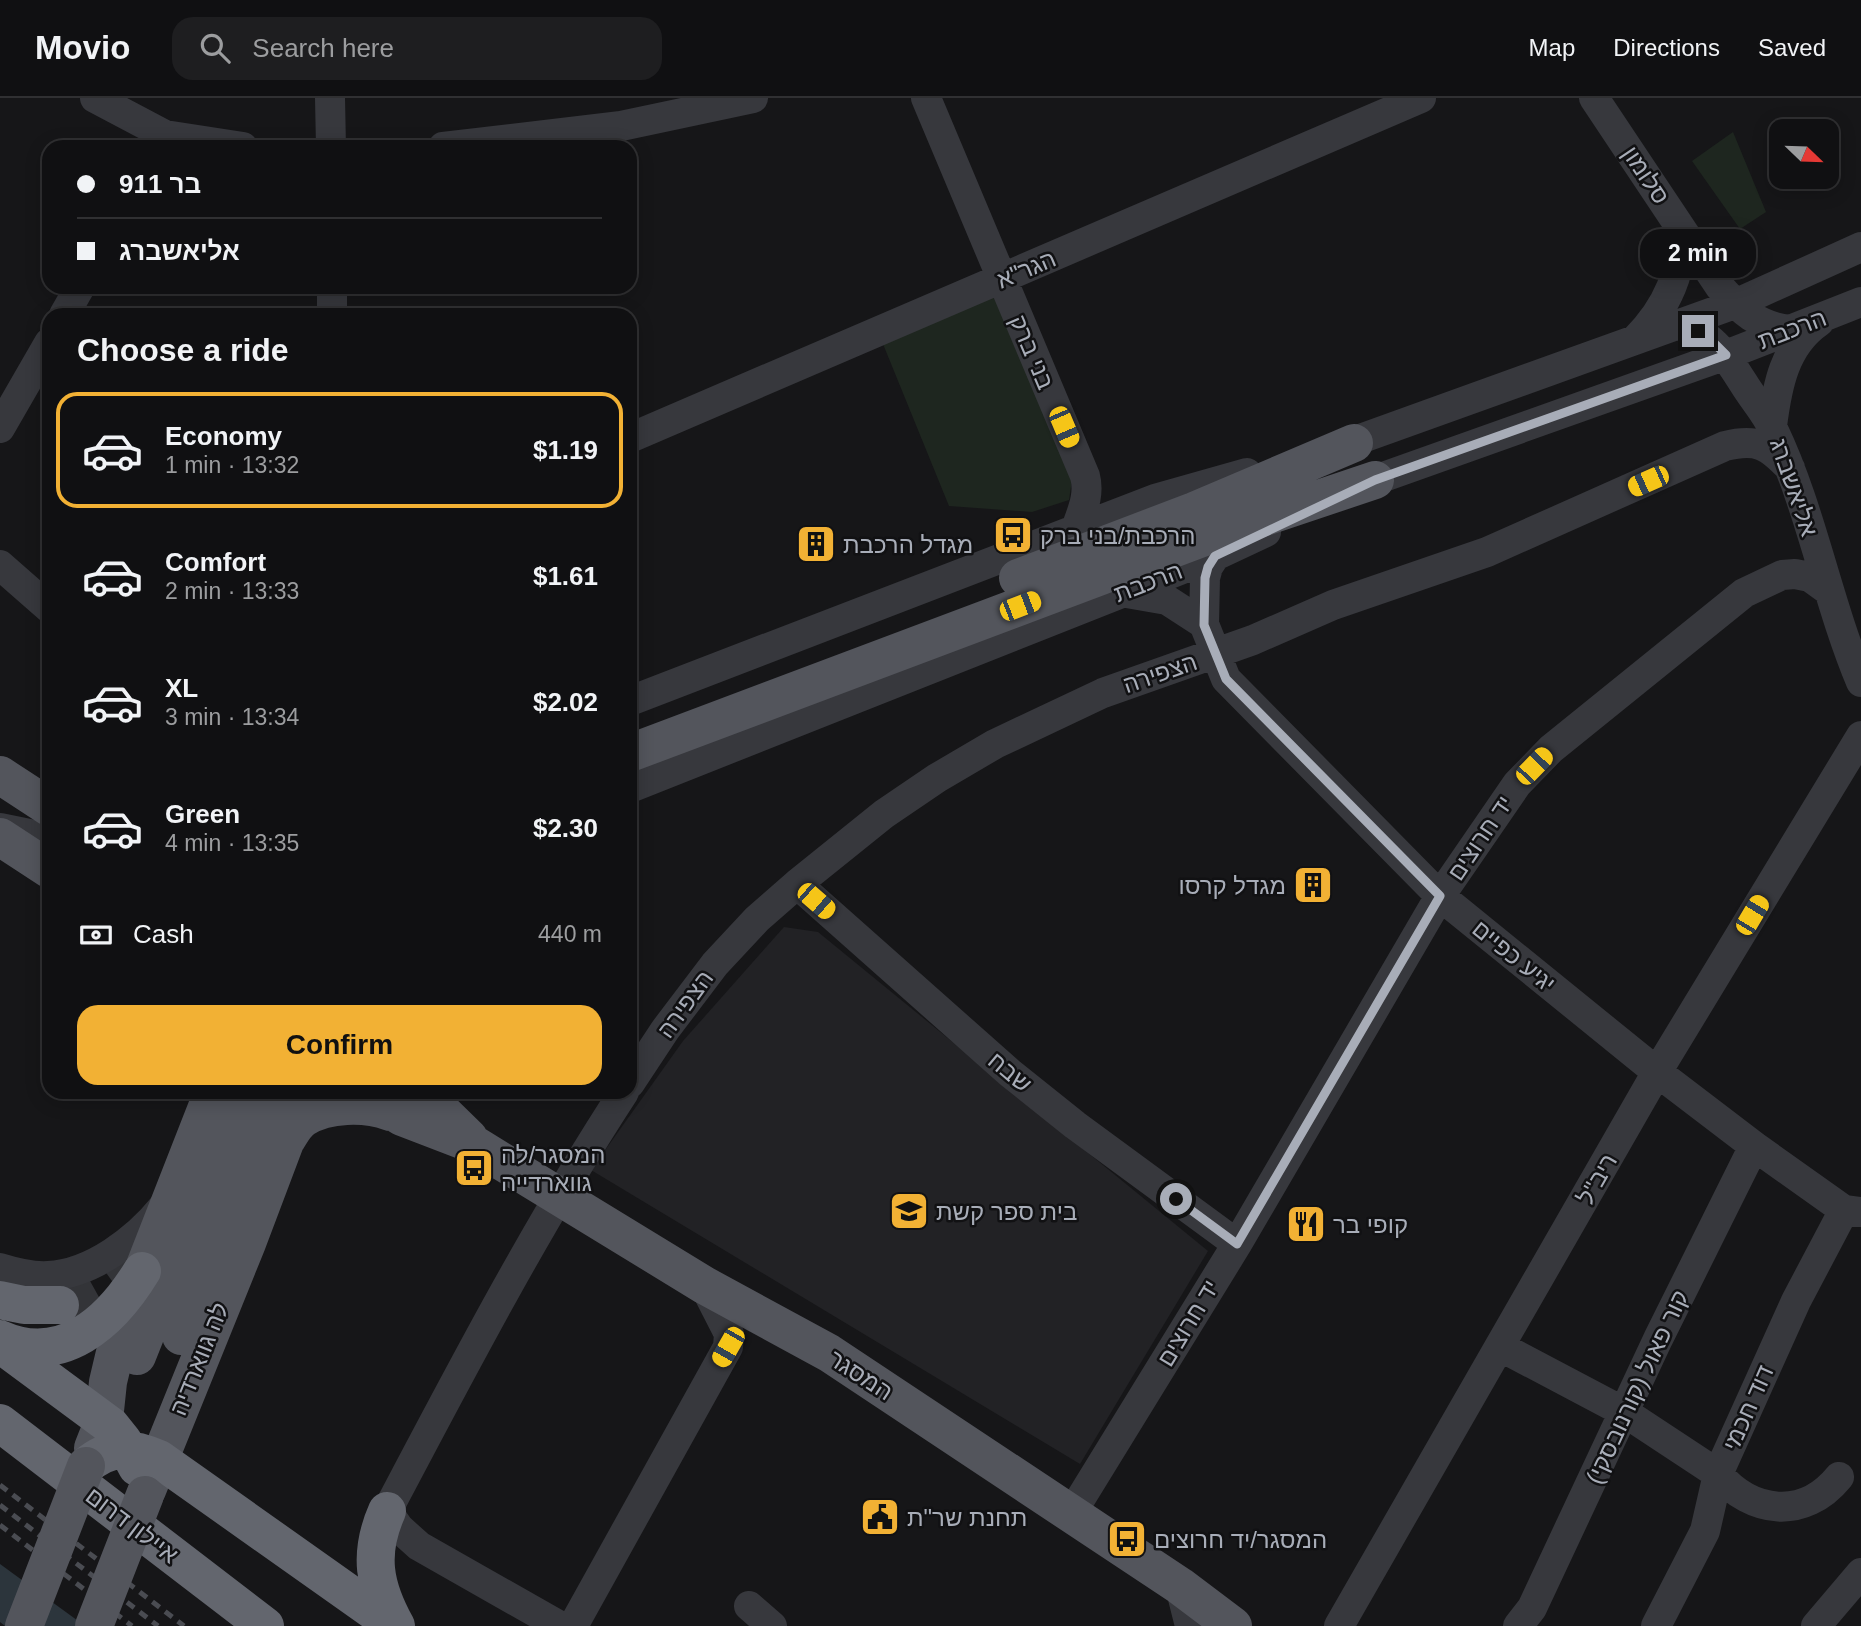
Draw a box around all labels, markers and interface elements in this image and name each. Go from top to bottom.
search box [172,17,662,80]
text: Movio [35,29,130,66]
icon: search [196,29,234,67]
text: Search here [252,33,394,63]
text: Map [1529,34,1575,61]
text: Directions [1613,34,1720,61]
text: Saved [1758,34,1826,61]
north arrow [1769,119,1839,189]
map controls [1769,119,1839,189]
street label: סלומון [1617,141,1675,209]
text: בר 911 [119,169,201,199]
callout: 2 min [1640,230,1756,278]
text: אליאשברג [119,236,240,266]
text: 2 min [1668,240,1728,266]
street label: הגר"א [992,245,1060,293]
street label: הרכבת [1754,304,1830,354]
street label: בני ברק [1004,311,1060,393]
route end [1682,315,1714,347]
text: Choose a ride [77,332,289,368]
car [1047,404,1082,450]
icon: car [81,419,144,482]
text: Economy [165,421,282,451]
street label: אליאשברג [1765,434,1823,540]
text: $1.19 [533,435,598,465]
text: 1 min · 13:32 [165,452,299,478]
car [1625,463,1672,499]
bus stop icon: הרכבת/בני ברק [992,514,1034,556]
place label: הרכבת/בני ברק [1040,522,1195,549]
building icon: מגדל הרכבת [795,523,837,565]
place label: מגדל הרכבת [843,531,973,558]
icon: car [81,545,144,608]
text: Comfort [165,547,266,577]
street label: הרכבת [1110,557,1186,607]
text: $1.61 [533,561,598,591]
text: 2 min · 13:33 [165,578,299,604]
car [997,589,1044,623]
street label: הצפירה [1119,648,1201,698]
icon: car [81,671,144,734]
text: XL [165,673,198,703]
text: $2.02 [533,687,598,717]
text: 3 min · 13:34 [165,704,299,730]
car [1512,744,1557,788]
street label: יד חרוצים [1442,791,1518,885]
icon: car [81,797,144,860]
text: Green [165,799,240,829]
text: $2.30 [533,813,598,843]
text: 4 min · 13:35 [165,830,299,856]
building icon: מגדל קרסו [1292,864,1334,906]
place label: מגדל קרסו [1178,872,1286,899]
car [794,879,839,923]
car [1733,892,1772,938]
street label: יגיע כפיים [1467,915,1561,997]
icon: cash [77,916,115,954]
text: Cash [133,919,194,949]
text: 440 m [538,921,602,947]
street label: הצפירה [652,965,718,1043]
button: Confirm [77,1005,602,1085]
street label: שבח [983,1046,1037,1098]
place label: המסגר/לה גווארדייה [501,1141,606,1196]
bus stop icon: המסגר/לה גווארדייה [453,1147,495,1189]
street label: ריב"ל [1572,1149,1622,1209]
route start [1160,1183,1192,1215]
school or university icon: בית ספר קשת [888,1190,930,1232]
place label: בית ספר קשת [936,1198,1077,1225]
restaurant icon: קופי בר [1285,1203,1327,1245]
place label: קופי בר [1333,1211,1408,1238]
street label: יד חרוצים [1152,1275,1224,1371]
street label: קור פאול (קורנובסקי) [1580,1286,1694,1488]
street label: לה גווארדיה [164,1299,234,1419]
car [709,1324,748,1370]
street label: המסגר [824,1345,898,1405]
street label: דוד חכמי [1717,1361,1779,1455]
street label: איילון דרום [81,1482,183,1568]
public building icon: תחנת שר"ת [859,1496,901,1538]
place label: תחנת שר"ת [907,1504,1027,1531]
bus stop icon: המסגר/יד חרוצים [1106,1518,1148,1560]
place label: המסגר/יד חרוצים [1154,1526,1327,1553]

